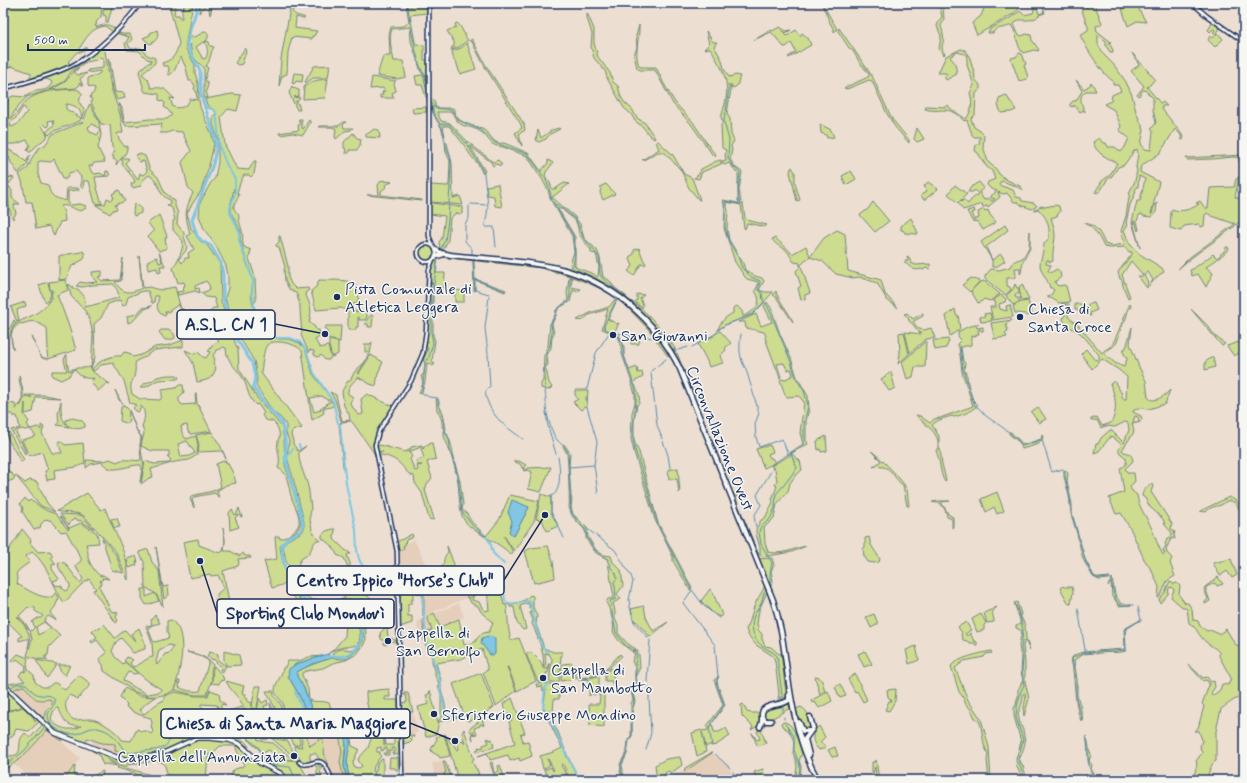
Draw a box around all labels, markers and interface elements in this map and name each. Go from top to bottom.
scale bar [28,26,145,52]
text: 500 m [34,33,68,49]
place label: Pista Comunale di Atletica Leggera [345,279,472,319]
marker: Pista Comunale di Atletica Leggera [332,292,342,302]
place label: Chiesa di Santa Croce [1028,299,1112,338]
callout: A.S.L. CN 1 [177,310,275,339]
marker: Chiesa di Santa Croce [1015,312,1025,322]
text: A.S.L. CN 1 [185,314,267,336]
place label: San Giovanni [621,326,708,347]
marker: San Giovanni [608,330,618,340]
street label: Circonvallazione Ovest [681,363,758,514]
callout: Centro Ippico "Horse’s Club" [287,566,504,595]
text: Centro Ippico "Horse’s Club" [296,570,494,592]
callout: Sporting Club Mondovì [217,599,394,628]
text: Sporting Club Mondovì [226,603,384,628]
place label: Cappella di San Bernolfo [396,623,480,664]
marker: Cappella di San Bernolfo [383,636,393,646]
place label: Cappella di San Mambotto [551,660,652,699]
marker: Cappella di San Mambotto [538,673,548,683]
place label: Sferisterio Giuseppe Mondino [442,705,636,726]
callout: Chiesa di Santa Maria Maggiore [161,709,410,738]
marker: Sferisterio Giuseppe Mondino [429,709,439,719]
text: Chiesa di Santa Maria Maggiore [165,713,407,738]
place label: Cappella dell'Annunziata [117,747,286,768]
marker: Cappella dell'Annunziata [289,751,299,761]

